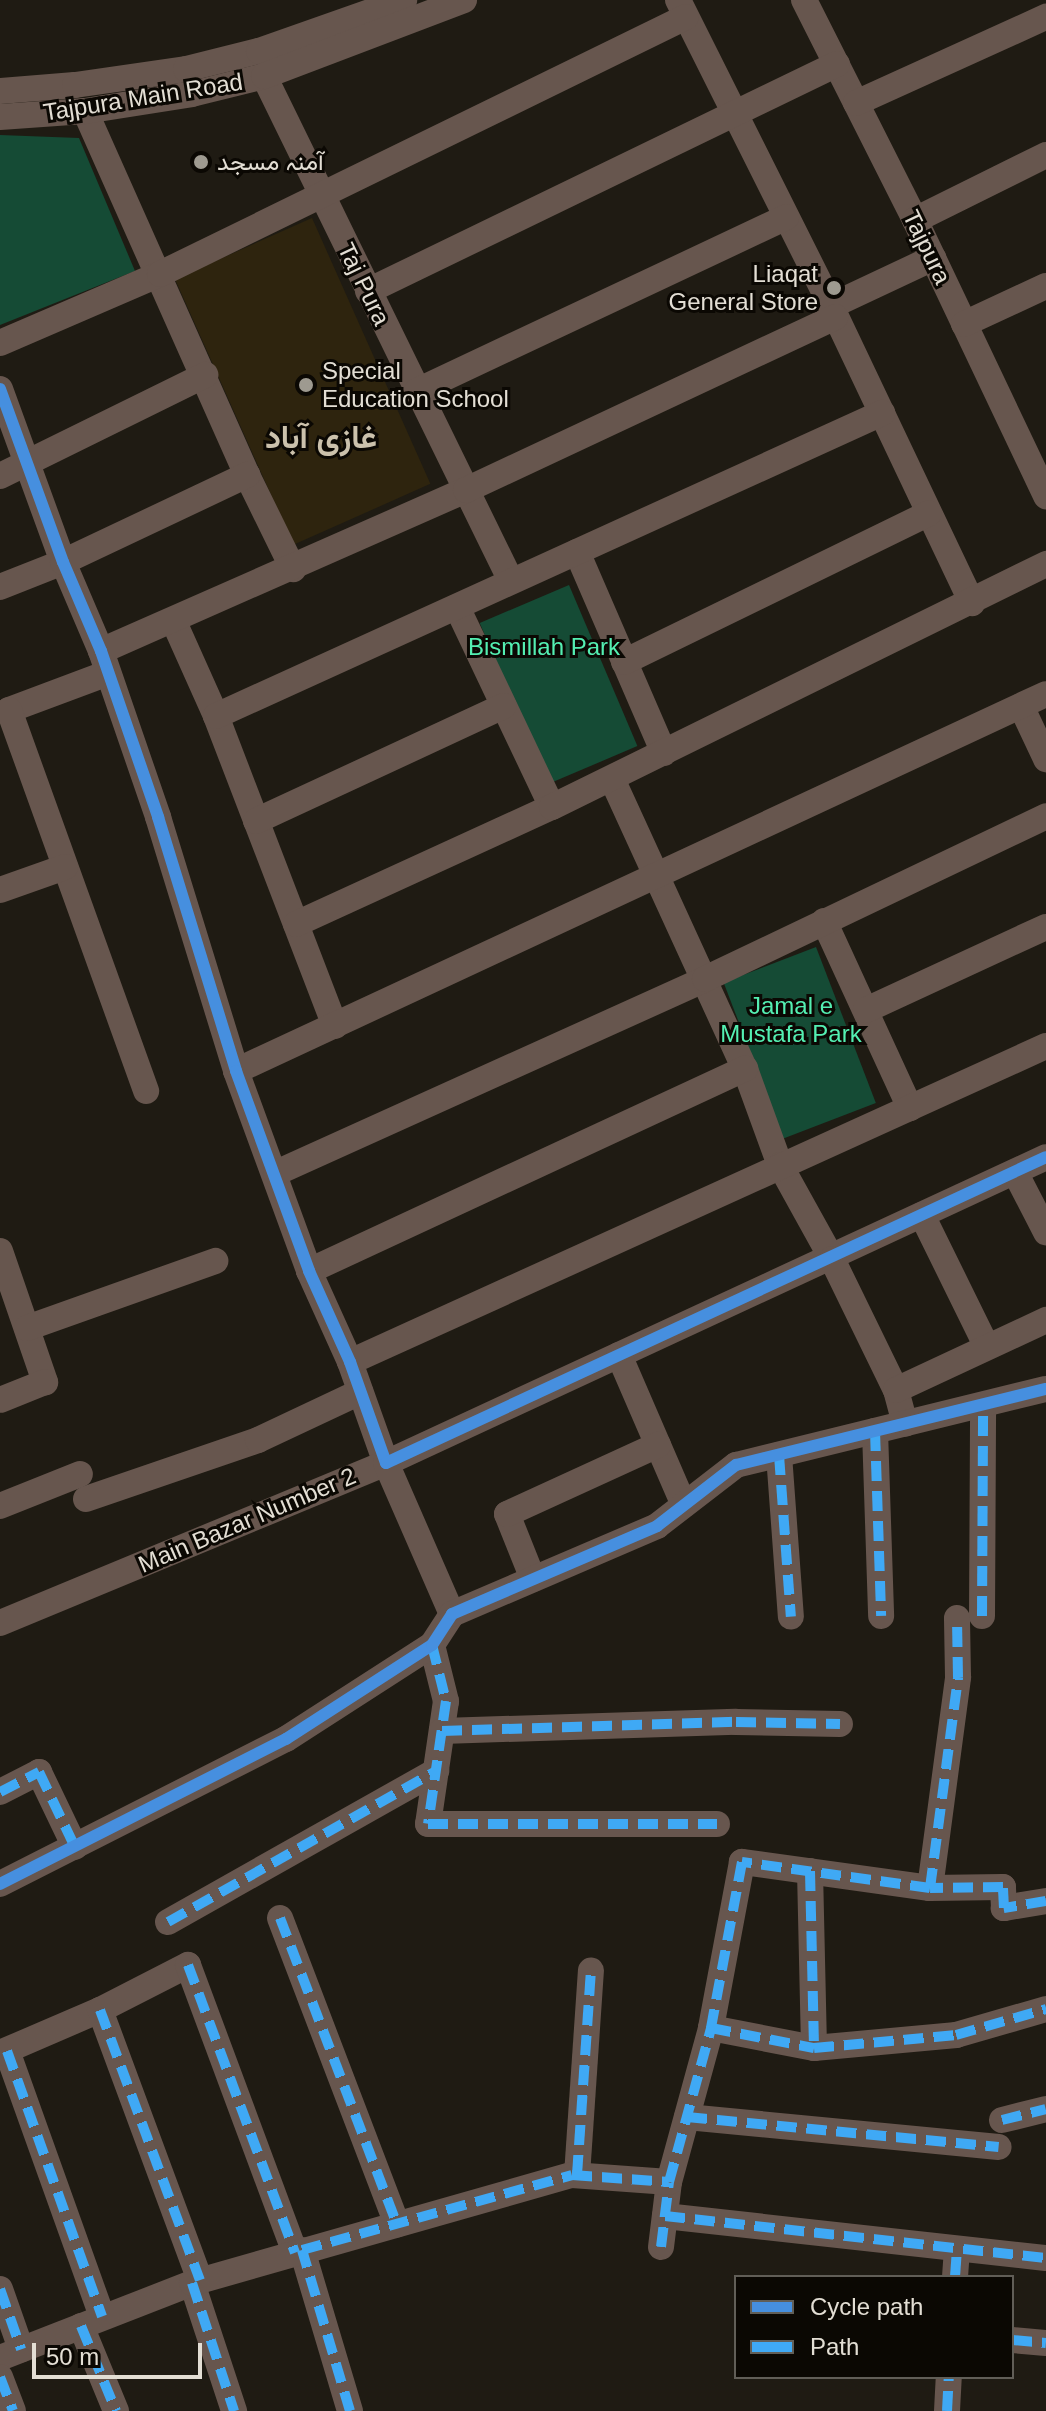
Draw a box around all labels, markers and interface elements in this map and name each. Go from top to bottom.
street label: Tajpura Main Road [41,67,245,127]
place label: آمنہ مسجد [217,148,324,176]
marker: آمنہ مسجد [192,153,210,171]
street label: Tajpura [897,205,957,289]
street label: Taj Pura [332,238,396,330]
place label: Liaqat General Store [669,260,818,316]
marker: Liaqat General Store [825,279,843,297]
place label: Special Education School [322,357,509,413]
marker: Special Education School [297,376,315,394]
district label: غازى آباد [265,418,377,456]
park label: Bismillah Park [468,633,620,661]
park label: Jamal e Mustafa Park [720,992,862,1048]
street label: Main Bazar Number 2 [134,1461,360,1579]
legend [734,2275,1014,2379]
text: Cycle path [810,2293,923,2320]
scale bar [36,2327,206,2377]
text: Path [810,2333,859,2360]
text: 50 m [46,2343,99,2370]

